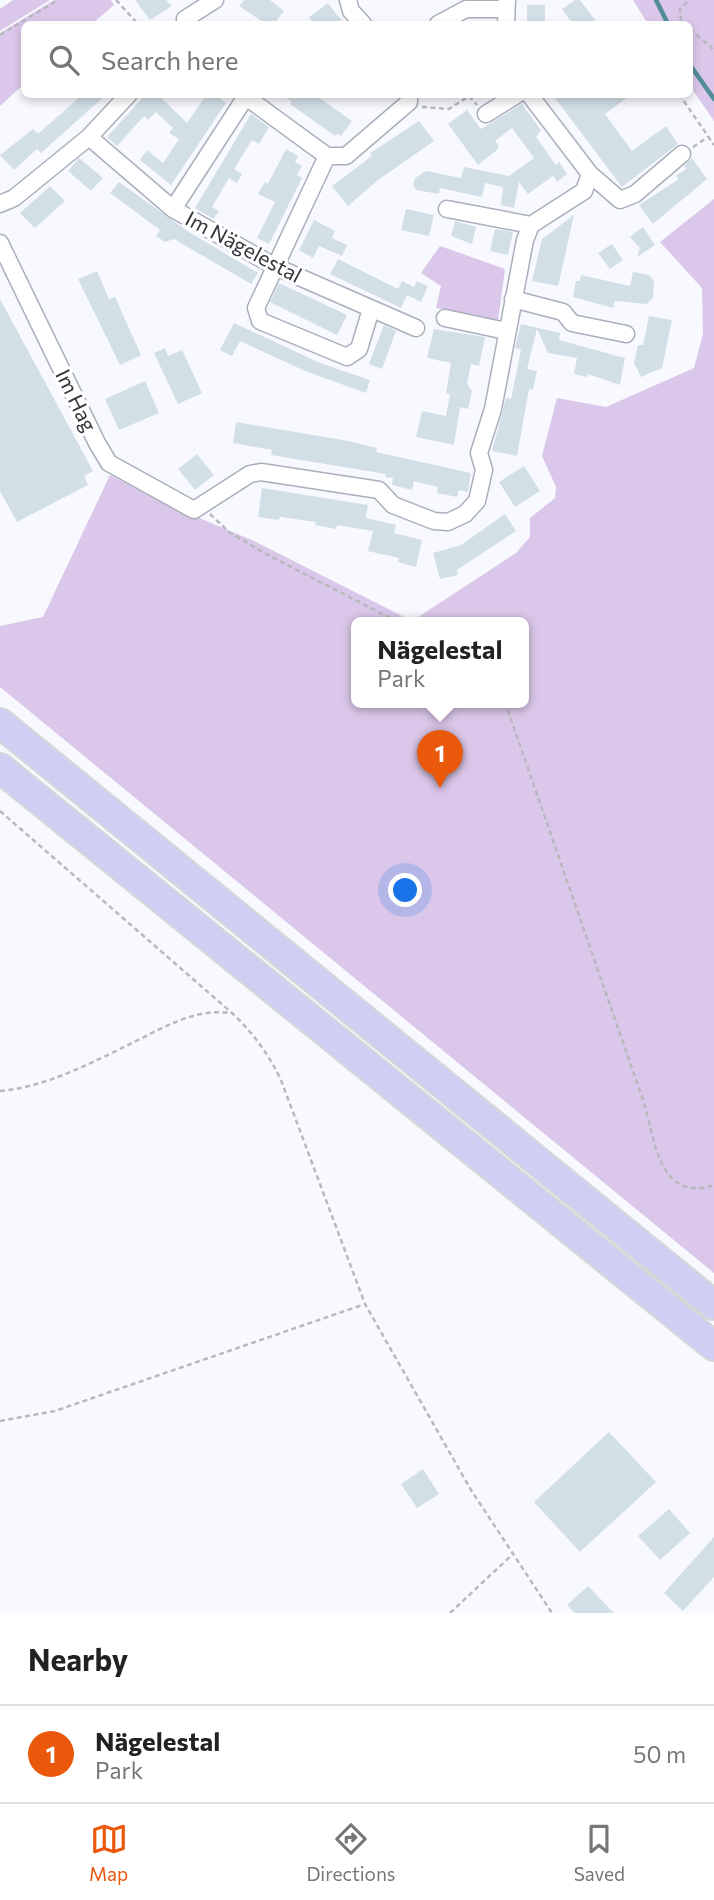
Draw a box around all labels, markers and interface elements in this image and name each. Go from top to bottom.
search box [21,21,693,98]
icon: search [45,41,83,79]
text: Search here [101,44,239,75]
street label: Im Nägelestal [182,205,306,287]
street label: Im Hag [51,365,103,435]
popup [351,617,529,708]
text: Nägelestal [377,633,503,664]
text: Park [377,664,425,692]
pin: 1 [417,730,463,788]
your location [388,873,422,907]
text: Nearby [28,1640,128,1677]
text: Nägelestal [95,1725,220,1756]
text: 1 [46,1740,56,1768]
text: 50 m [633,1740,686,1768]
text: Park [95,1756,143,1784]
tab: Map [89,1820,128,1885]
tab: Directions [306,1820,396,1885]
tab: Saved [574,1820,625,1885]

